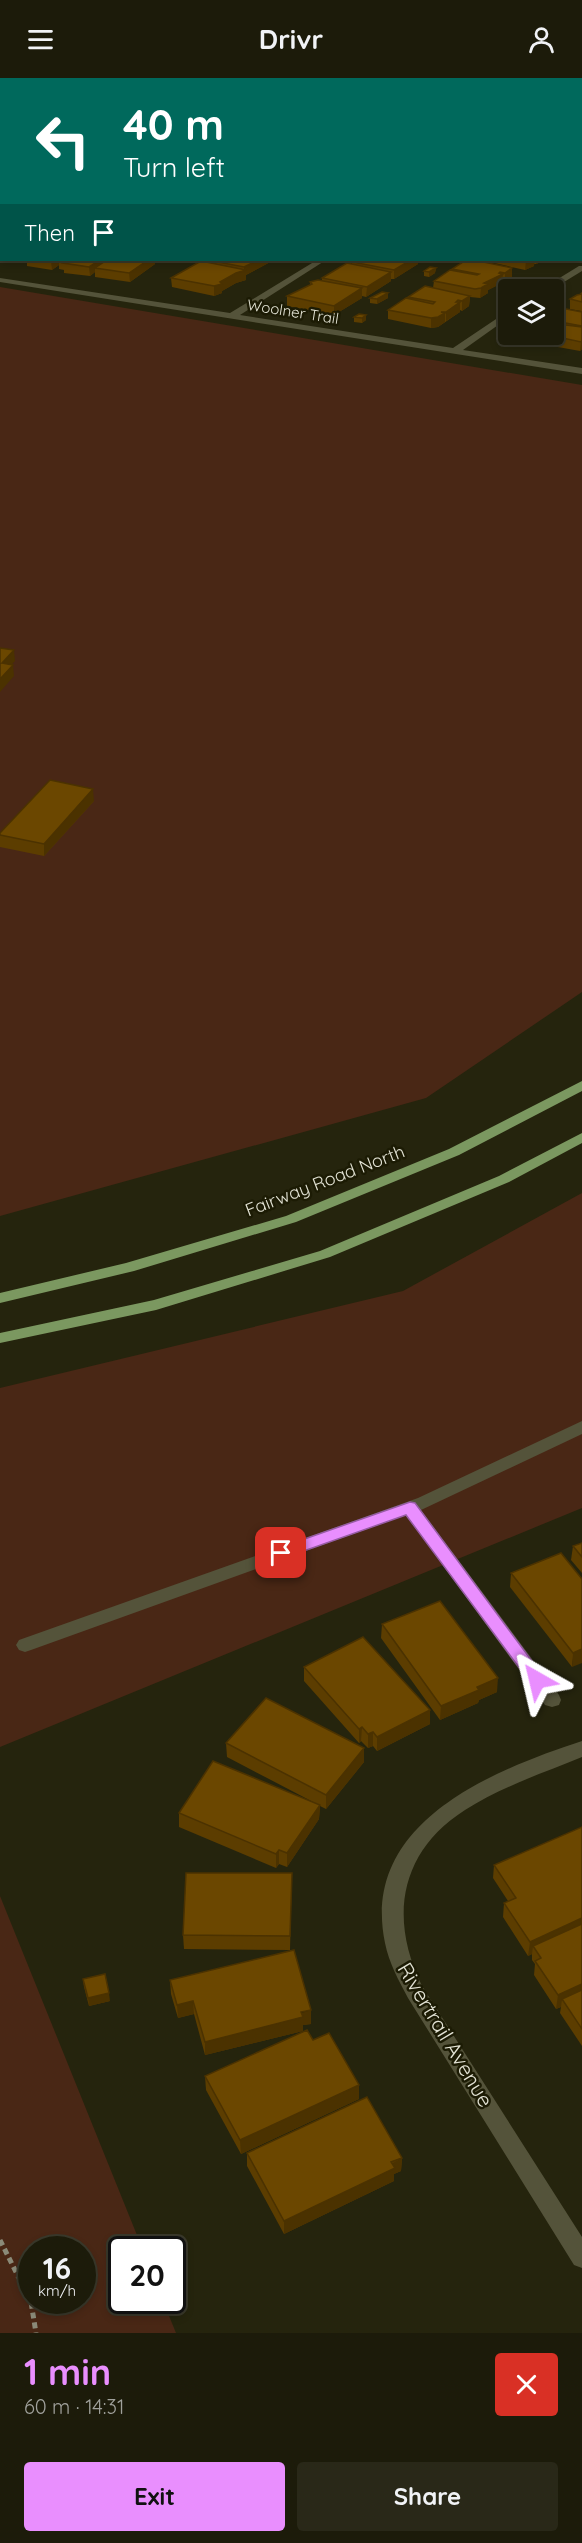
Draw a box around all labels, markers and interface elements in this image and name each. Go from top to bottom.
text: Drivr [259,22,323,56]
icon: menu [24,23,57,56]
icon: person [525,23,558,56]
text: 40 m [123,98,224,151]
icon: left [24,102,102,180]
text: Turn left [123,150,225,184]
icon: arrive [87,216,120,249]
text: Then [24,219,75,247]
map controls [498,279,564,345]
button: layers [498,279,564,345]
street label: Woolner Trail [246,295,340,328]
street label: Fairway Road North [242,1140,408,1222]
pin [255,1527,306,1578]
icon: arrive [264,1536,297,1569]
position arrow [505,1648,569,1712]
street label: Rivertrail Avenue [392,1957,499,2112]
speed limit sign: 20 [108,2236,186,2314]
text: 16 [43,2249,71,2287]
text: km/h [38,2281,76,2300]
text: 1 min [24,2349,111,2394]
button: close [495,2353,558,2416]
text: 60 m · 14:31 [24,2394,124,2419]
button: Exit [24,2462,285,2531]
button: Share [297,2462,558,2531]

